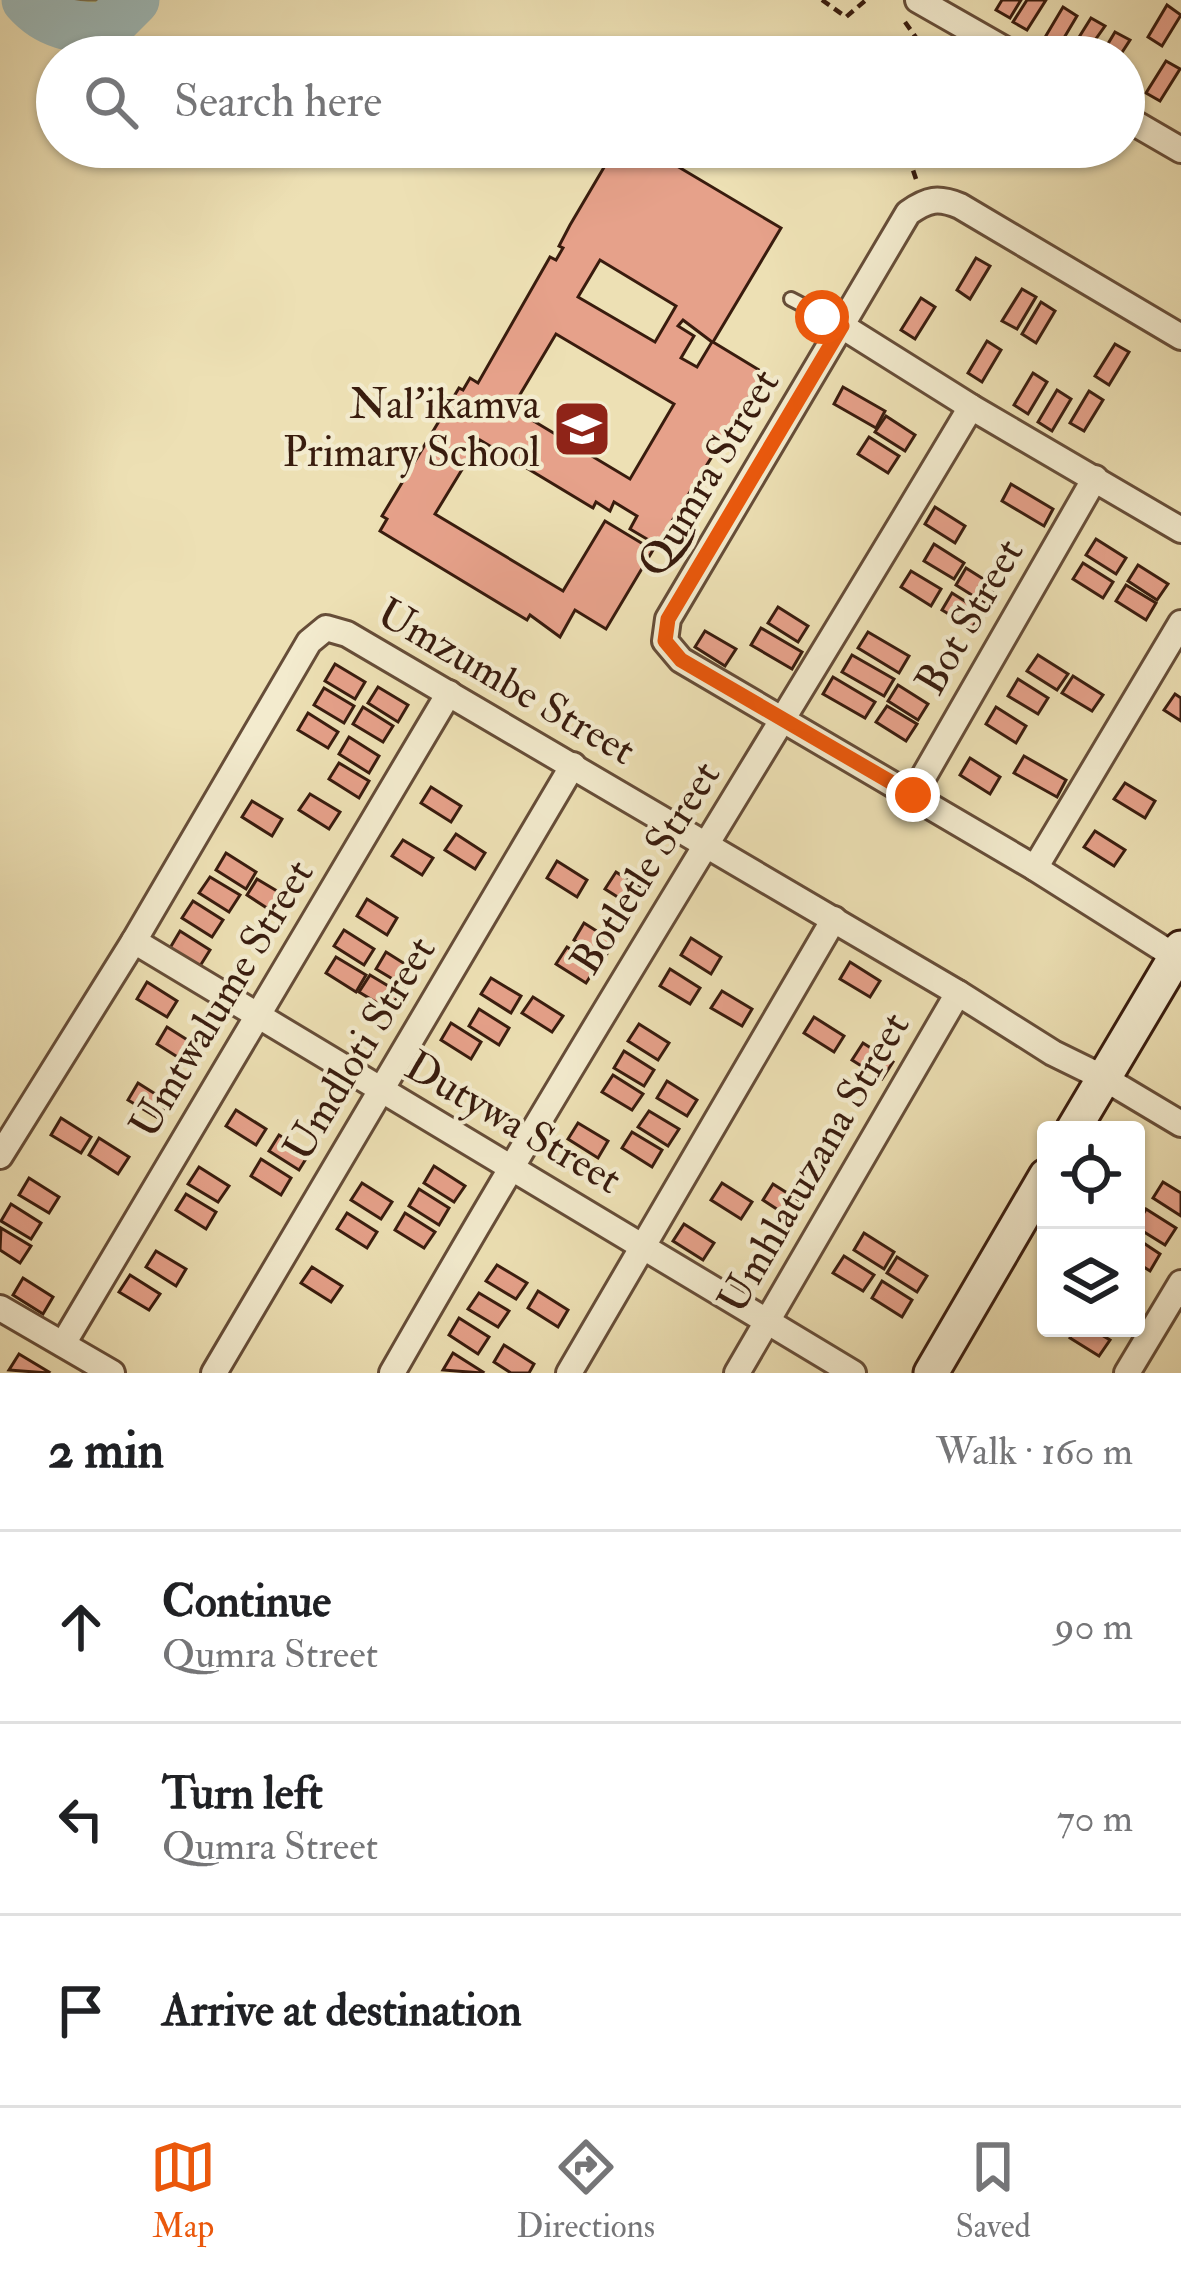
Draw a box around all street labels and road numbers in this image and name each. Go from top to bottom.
street label: Qumra Street [627,360,791,586]
street label: Bot Street [905,530,1035,704]
street label: Umzumbe Street [368,587,644,777]
street label: Botletle Street [560,752,732,984]
street label: Umtwalume Street [118,850,326,1148]
street label: Umdloti Street [273,927,447,1171]
street label: Umhlatuzana Street [707,1003,921,1323]
street label: Dutywa Street [396,1040,630,1206]

